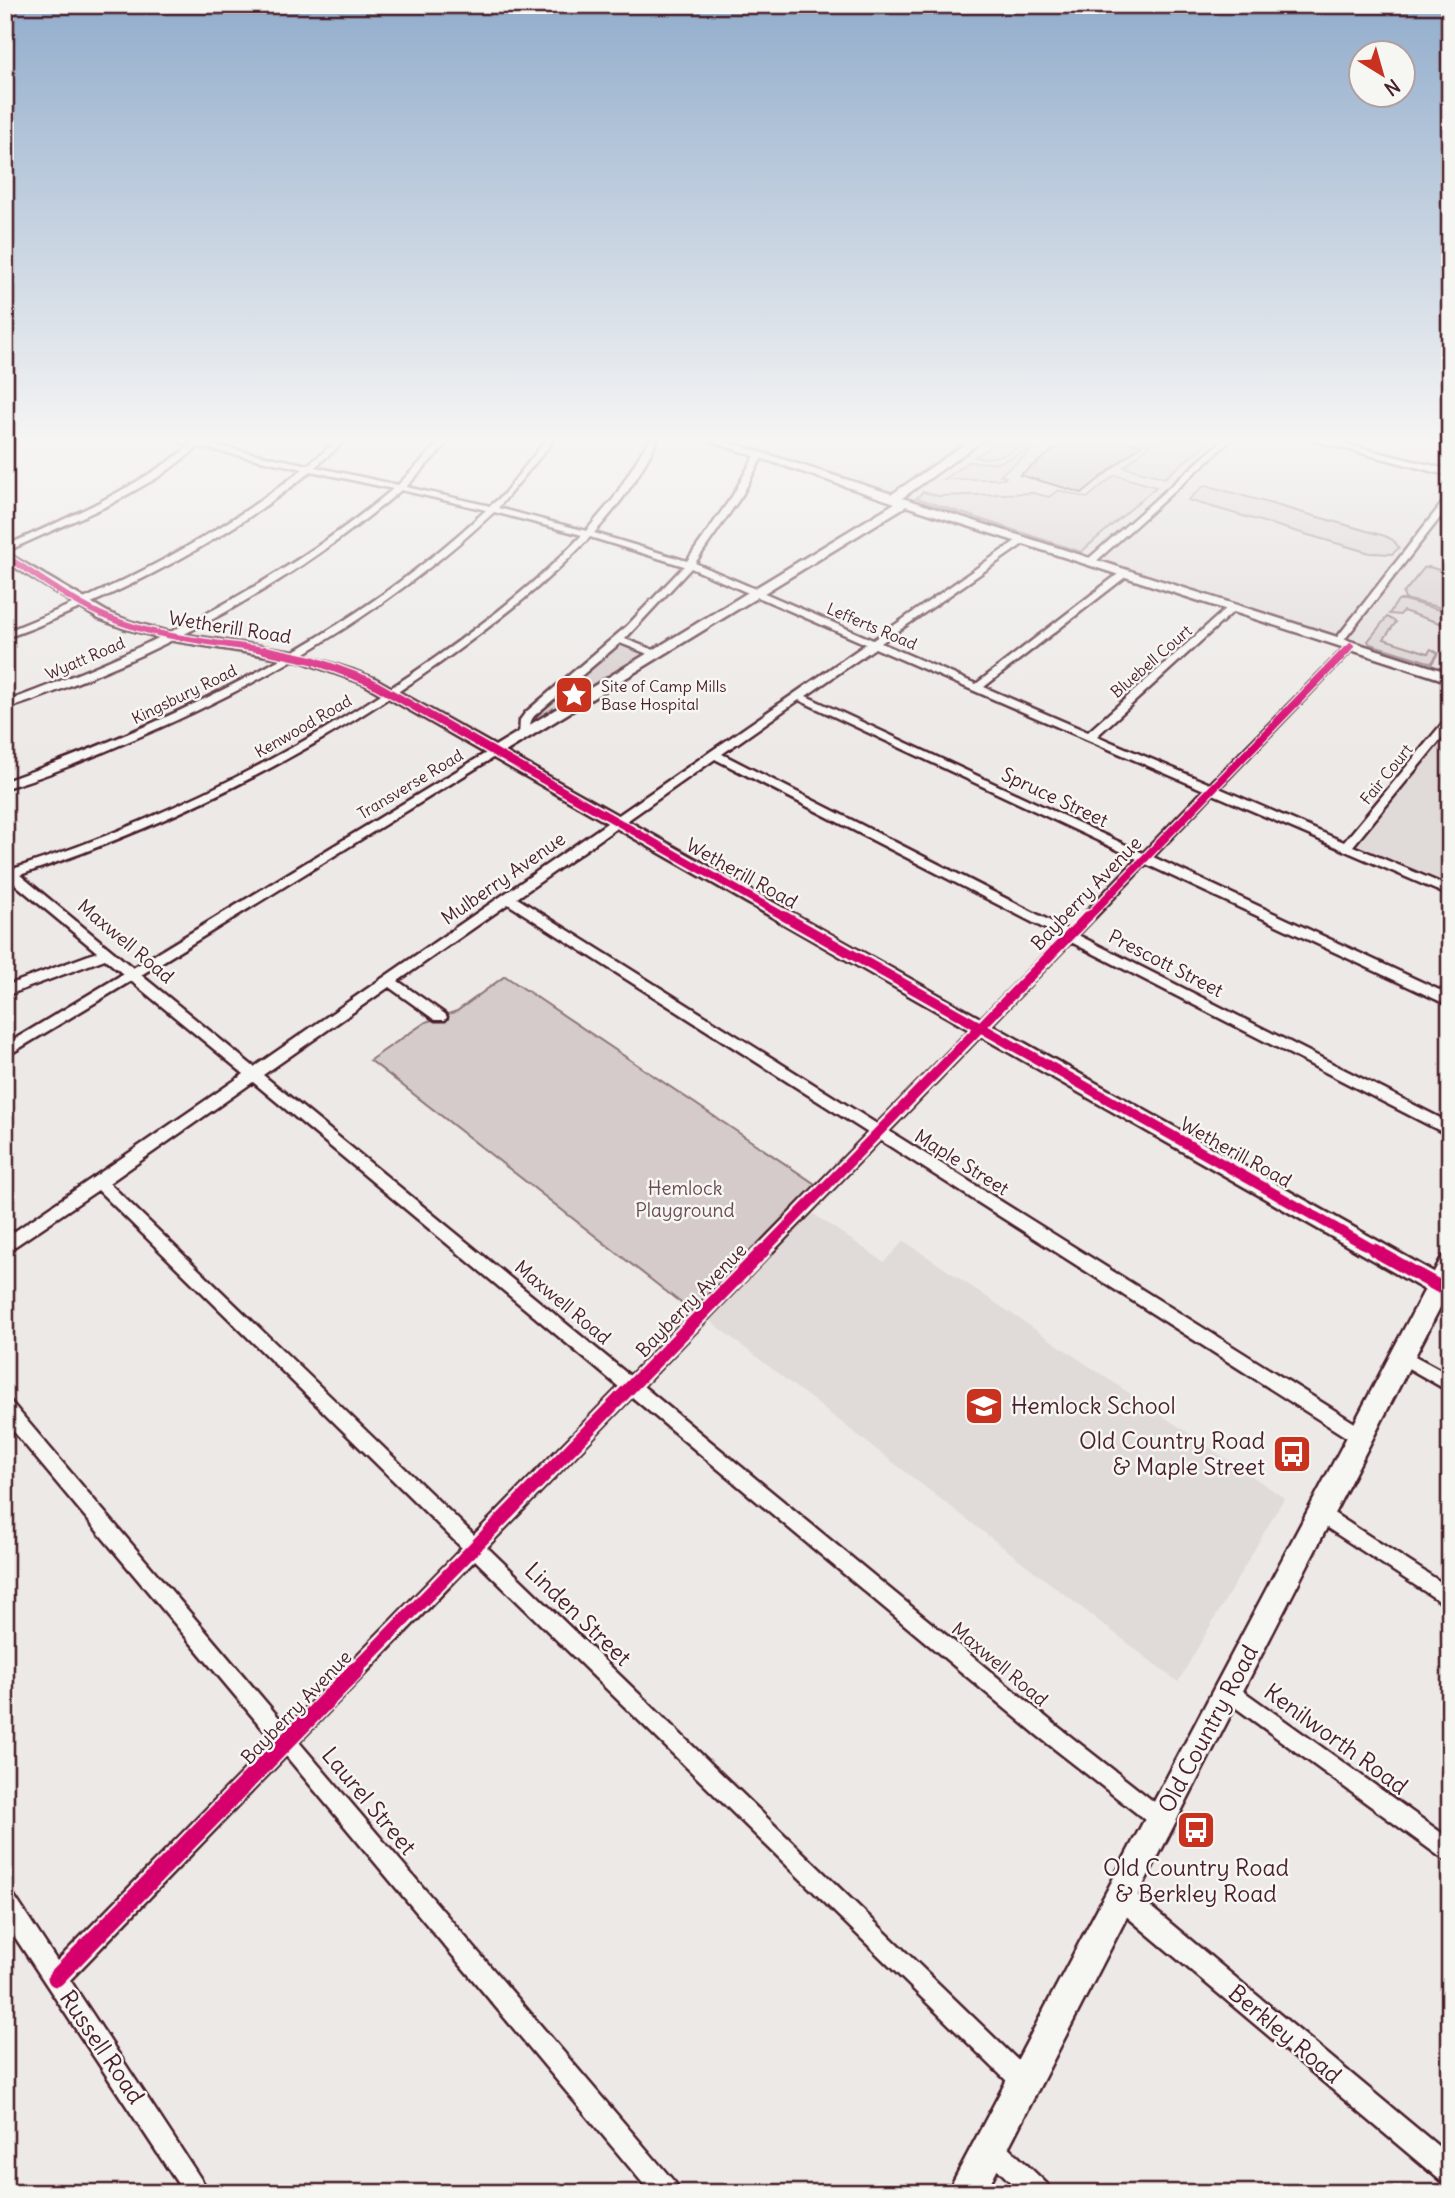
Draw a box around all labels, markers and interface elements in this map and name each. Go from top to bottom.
north arrow [1346,38,1416,108]
text: N [1380,74,1405,101]
street label: Lefferts Road [824,598,920,654]
street label: Wetherill Road [167,605,293,649]
street label: Bluebell Court [1106,620,1196,702]
street label: Wyatt Road [42,632,128,684]
street label: Kingsbury Road [128,660,240,728]
place icon: Site of Camp Mills Base Hospital [553,674,595,716]
place label: Site of Camp Mills Base Hospital [601,676,727,714]
street label: Kenwood Road [251,690,355,762]
street label: Fair Court [1356,739,1417,808]
street label: Transverse Road [354,745,466,823]
street label: Spruce Street [998,762,1112,832]
street label: Mulberry Avenue [436,826,570,930]
street label: Bayberry Avenue [1026,831,1146,955]
street label: Wetherill Road [682,832,802,914]
street label: Maxwell Road [73,894,179,988]
street label: Prescott Street [1105,924,1227,1002]
street label: Wetherill Road [1176,1111,1296,1193]
street label: Maple Street [910,1124,1014,1200]
park label: Hemlock Playground [635,1176,735,1222]
street label: Bayberry Avenue [631,1238,751,1362]
street label: Maxwell Road [510,1255,616,1349]
school or university icon: Hemlock School [963,1385,1005,1427]
place label: Hemlock School [1011,1391,1176,1420]
place label: Old Country Road & Maple Street [1079,1426,1265,1481]
bus stop icon: Old Country Road & Maple Street [1271,1433,1313,1475]
street label: Linden Street [519,1556,638,1672]
street label: Maxwell Road [947,1617,1053,1711]
street label: Old Country Road [1151,1640,1264,1818]
street label: Bayberry Avenue [236,1645,356,1769]
street label: Kenilworth Road [1259,1677,1414,1800]
street label: Laurel Street [316,1741,423,1861]
bus stop icon: Old Country Road & Berkley Road [1175,1809,1217,1851]
place label: Old Country Road & Berkley Road [1103,1853,1289,1908]
street label: Berkley Road [1223,1978,1348,2089]
street label: Russell Road [54,1984,151,2109]

